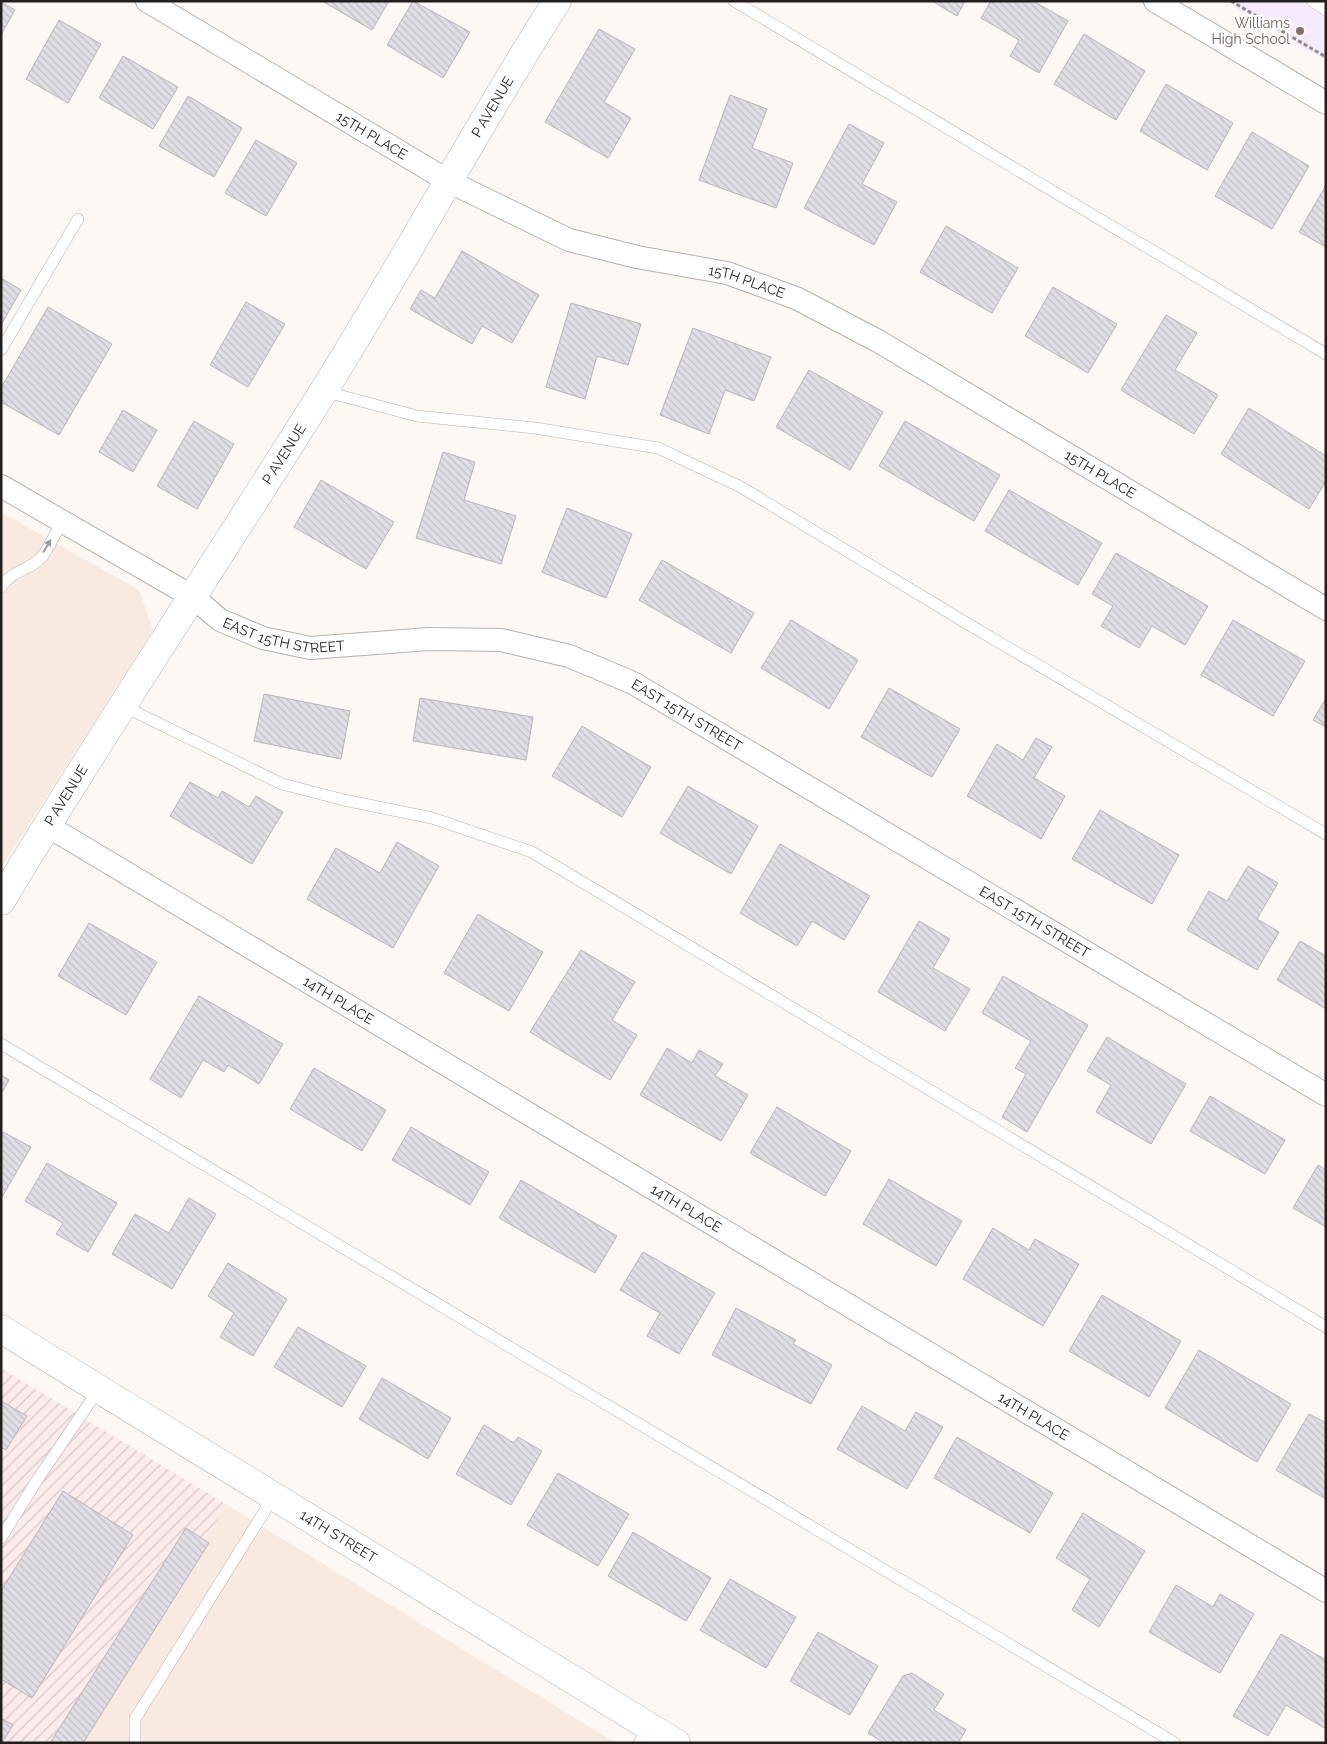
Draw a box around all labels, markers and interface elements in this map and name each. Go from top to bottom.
place label: Williams High School [1211,15,1290,47]
marker: Williams High School [1294,25,1306,37]
street label: P AVENUE [468,73,517,140]
street label: 15TH PLACE [334,108,410,163]
street label: 15TH PLACE [707,262,787,301]
street label: P AVENUE [259,421,309,487]
street label: 15TH PLACE [1062,447,1139,501]
one-way arrow [43,540,52,553]
street label: EAST 15TH STREET [221,614,346,656]
street label: EAST 15TH STREET [629,676,745,754]
street label: P AVENUE [41,762,91,828]
street label: EAST 15TH STREET [977,883,1093,961]
street label: 14TH PLACE [300,973,377,1027]
street label: 14TH PLACE [648,1181,724,1235]
street label: 14TH PLACE [995,1389,1072,1443]
street label: 14TH STREET [297,1506,380,1566]

